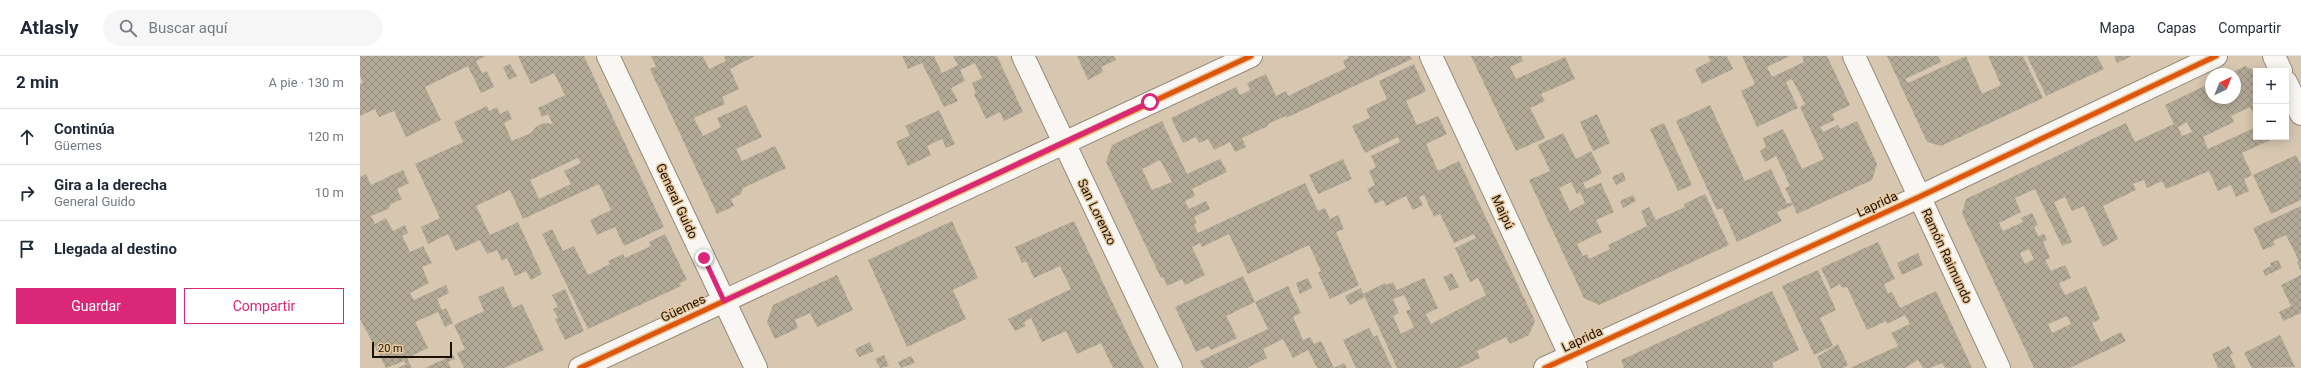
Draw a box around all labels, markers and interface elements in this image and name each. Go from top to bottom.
search box [103,10,383,46]
text: Atlasly [20,16,79,39]
icon: search [117,17,139,39]
text: Buscar aquí [149,19,227,37]
text: Mapa [2100,20,2135,36]
text: Capas [2157,20,2196,36]
text: Compartir [2218,20,2281,36]
north arrow [2205,68,2241,104]
map controls [2253,68,2289,140]
button: + [2253,68,2289,104]
text: 2 min [16,72,59,92]
text: A pie · 130 m [269,75,344,90]
route start [1141,93,1159,111]
button: − [2253,104,2289,140]
text: Continúa [54,120,115,138]
icon: ahead [16,126,38,148]
text: 120 m [307,129,344,144]
text: Güemes [54,138,102,153]
street label: General Guido [653,161,701,241]
text: Gira a la derecha [54,176,167,194]
street label: San Lorenzo [1075,176,1119,248]
icon: right [16,182,38,204]
text: 10 m [315,185,344,200]
street label: Laprida [1854,188,1900,220]
street label: Maipú [1489,192,1517,232]
text: General Guido [54,194,135,209]
street label: Ramón Raimundo [1918,206,1976,306]
icon: arrive [16,238,38,260]
text: Llegada al destino [54,240,177,258]
route end [695,249,713,267]
button: Guardar [16,288,176,324]
button: Compartir [184,288,344,324]
street label: Güemes [658,291,708,325]
street label: Laprida [1559,323,1605,355]
scale bar [372,340,452,359]
text: 20 m [378,342,403,355]

